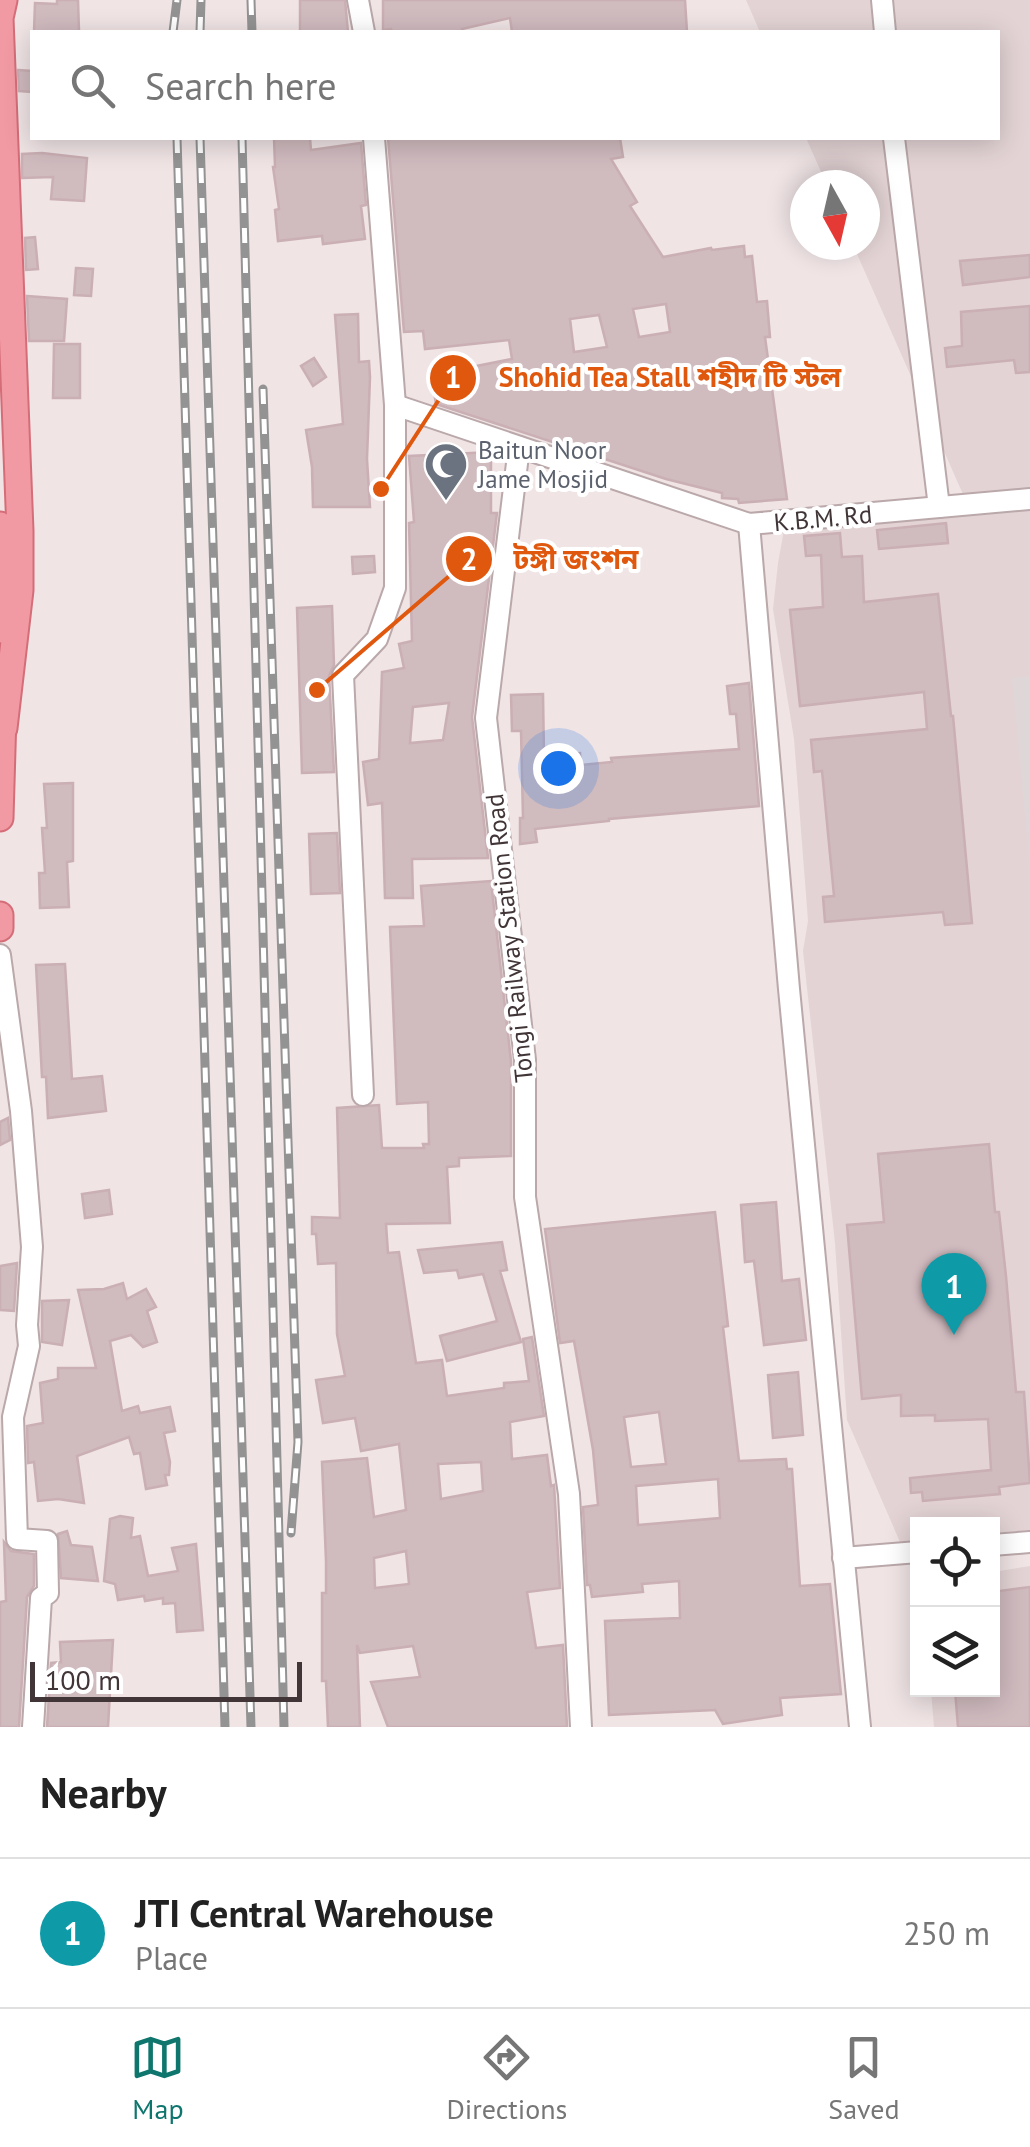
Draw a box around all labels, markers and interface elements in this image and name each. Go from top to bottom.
search box [30,30,1000,140]
icon: search [65,58,120,113]
text: Search here [145,61,337,110]
north arrow [790,170,880,260]
callout: Shohid Tea Stall শহীদ টি স্টল [428,349,861,407]
text: 1 [444,357,462,396]
text: Shohid Tea Stall শহীদ টি স্টল [499,358,842,395]
place label: Baitun Noor Jame Mosjid [477,434,608,495]
mosque icon: Baitun Noor Jame Mosjid [423,441,469,502]
street label: K.B.M. Rd [772,498,874,538]
callout: টঙ্গী জংশন [444,530,659,588]
text: 2 [460,539,478,578]
text: টঙ্গী জংশন [513,540,639,577]
your location [533,743,584,794]
street label: Tongi Railway Station Road [478,792,540,1084]
pin: 1 [922,1252,986,1335]
map controls [910,1517,1000,1697]
button: locate [910,1517,1000,1607]
button: layers [910,1607,1000,1697]
scale bar [30,1657,302,1702]
text: 100 m [45,1661,121,1698]
text: Nearby [40,1765,167,1820]
text: JTI Central Warehouse [135,1888,494,1937]
text: 1 [63,1912,82,1954]
text: 250 m [903,1912,990,1954]
text: Place [135,1937,208,1979]
tab: Map [130,2030,185,2127]
tab: Directions [446,2030,567,2127]
tab: Saved [828,2030,900,2127]

